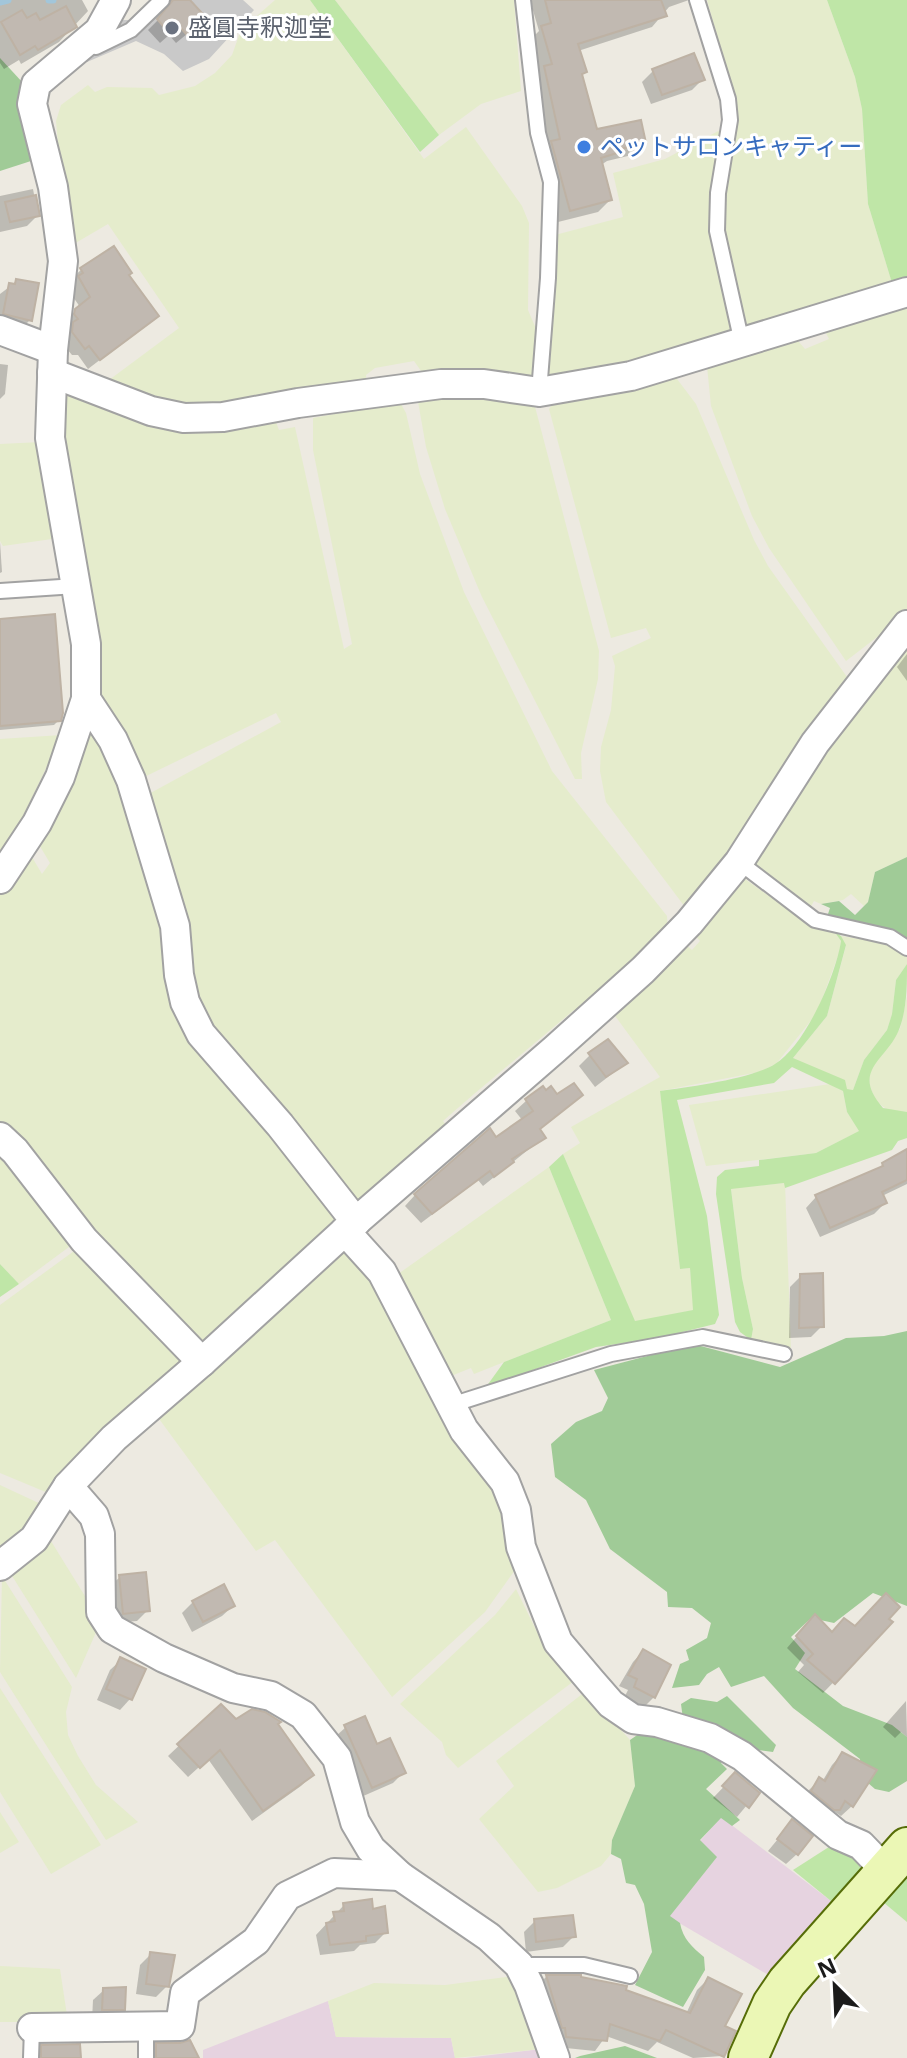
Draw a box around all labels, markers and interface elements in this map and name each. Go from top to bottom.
place label: 盛圓寺釈迦堂 [188,10,332,43]
marker: 盛圓寺釈迦堂 [163,19,181,37]
place label: ペットサロンキャティー [600,129,863,162]
marker: ペットサロンキャティー [575,138,593,156]
north arrow [795,1946,875,2026]
text: N [812,1949,841,1984]

